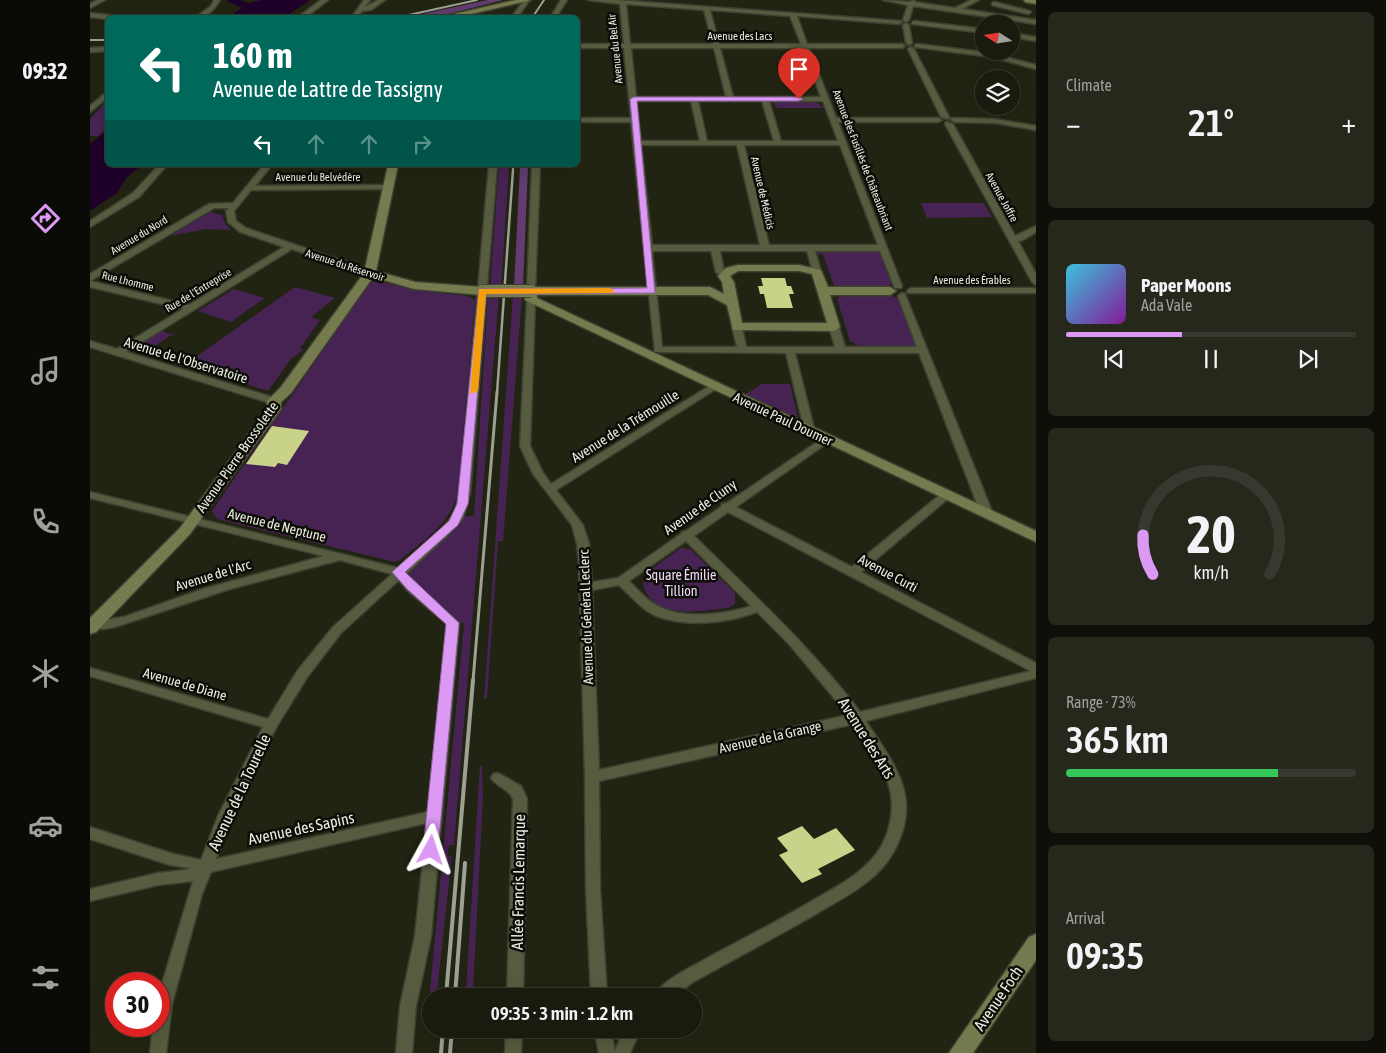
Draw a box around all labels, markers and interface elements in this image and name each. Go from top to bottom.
street label: Avenue du Bel Air [605,13,625,84]
north arrow [975,15,1020,60]
map controls [975,15,1020,115]
street label: Avenue des Lacs [708,30,773,42]
icon: left [130,35,195,100]
text: 160 m [213,35,292,75]
pin [778,48,820,99]
icon: arrive [785,55,813,83]
text: 09:32 [22,58,68,84]
button: layers [975,70,1020,115]
text: Avenue de Lattre de Tassigny [213,76,443,102]
text: Climate [1066,76,1112,94]
street label: Avenue des Fusillés de Châteaubriant [831,88,895,232]
text: 21° [1188,101,1234,144]
text: − [1066,107,1081,139]
text: + [1341,107,1356,139]
icon: left [249,130,277,158]
icon: ahead [302,130,330,158]
icon: ahead [355,130,383,158]
icon: right [408,130,436,158]
street label: Avenue de Médicis [749,155,777,231]
street label: Avenue Joffre [983,170,1021,224]
street label: Avenue du Belvédère [276,171,360,183]
icon: directions [28,201,63,236]
street label: Avenue du Nord [108,213,170,257]
street label: Avenue du Réservoir [304,247,387,284]
street label: Rue de l'Entreprise [163,266,233,314]
street label: Rue Lhomme [101,269,155,293]
street label: Avenue des Érables [933,274,1011,286]
text: Paper Moons [1141,274,1231,296]
text: Ada Vale [1141,296,1192,314]
street label: Avenue de l'Observatoire [122,334,250,386]
icon: previous [1100,345,1128,373]
icon: pause [1197,345,1225,373]
icon: next [1294,345,1322,373]
icon: music [28,353,63,388]
street label: Avenue de la Trémouille [568,386,682,466]
street label: Avenue Paul Doumer [731,389,836,449]
street label: Avenue Pierre Brossolette [193,399,281,515]
street label: Avenue de Cluny [661,476,740,538]
icon: phone [28,504,63,539]
text: 20 [1187,504,1235,564]
street label: Avenue de Neptune [226,505,328,545]
street label: Avenue du Général Leclerc [576,548,596,685]
street label: Avenue Curti [856,551,920,595]
street label: Avenue de l'Arc [173,556,253,594]
text: km/h [1193,562,1229,583]
park label: Square Émilie Tillion [646,567,716,599]
icon: climate [28,656,63,691]
street label: Avenue de Diane [141,664,229,704]
text: Range · 73% [1066,693,1136,711]
street label: Avenue des Arts [835,694,899,782]
street label: Avenue de la Grange [717,717,823,757]
text: 365 km [1066,718,1169,761]
street label: Avenue de la Tourelle [204,731,274,853]
icon: car [28,808,63,843]
street label: Avenue des Sapins [246,808,356,849]
street label: Allée Francis Lemarque [508,814,529,950]
position arrow [404,823,456,875]
text: Arrival [1066,909,1105,927]
text: 09:35 [1066,934,1144,977]
icon: filters [28,960,63,995]
street label: Avenue Foch [970,962,1026,1034]
speed limit sign: 30 [105,972,170,1037]
text: 09:35 · 3 min · 1.2 km [491,1002,633,1024]

